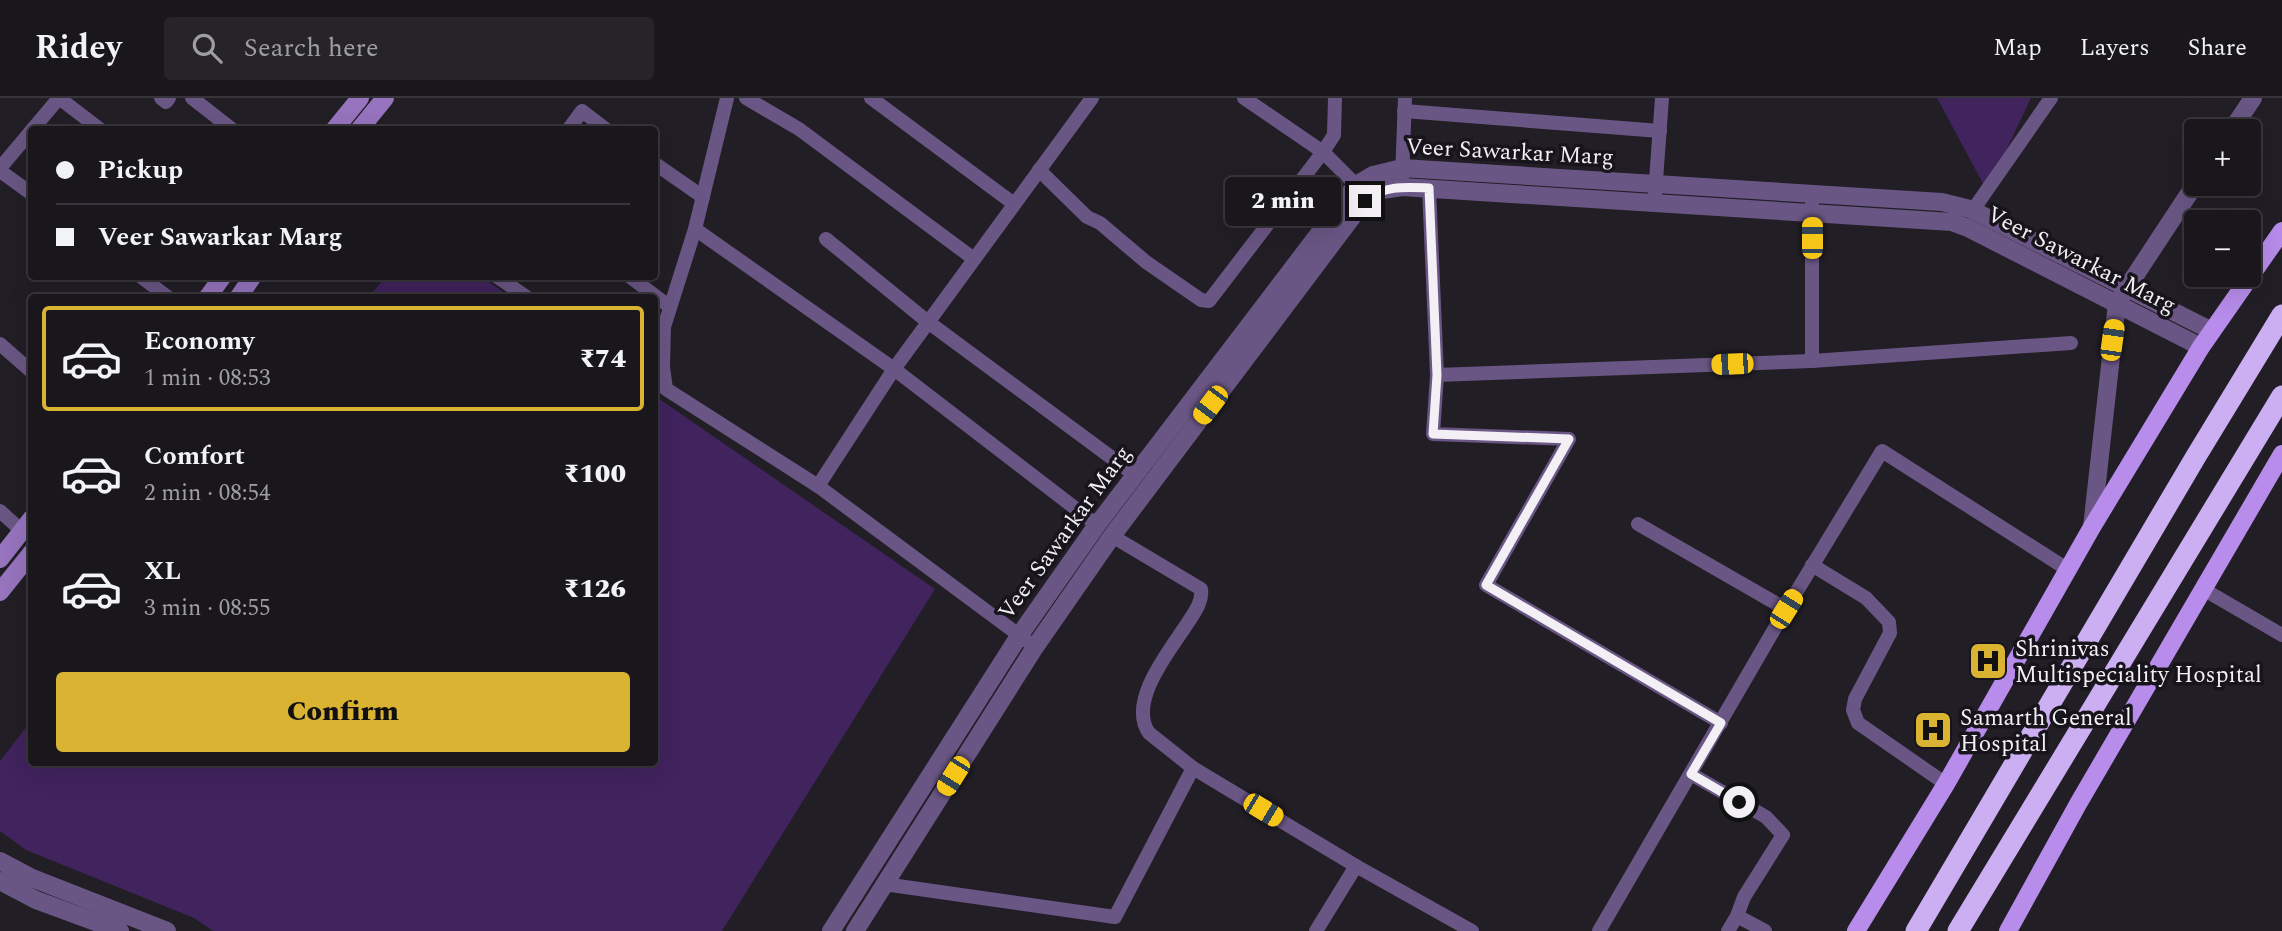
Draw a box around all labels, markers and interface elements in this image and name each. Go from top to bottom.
search box [164,17,654,80]
text: Ridey [35,23,122,73]
text: Search here [244,28,379,68]
icon: search [188,29,226,67]
text: Map [1993,30,2042,66]
text: Layers [2080,30,2150,66]
text: Share [2188,30,2247,66]
map controls [2184,119,2261,287]
button: + [2184,119,2261,196]
street label: Veer Sawarkar Marg [1405,130,1615,175]
text: Pickup [98,150,183,190]
callout: 2 min [1225,176,1340,226]
text: 2 min [1251,184,1315,219]
route end [1349,185,1381,217]
street label: Veer Sawarkar Marg [1981,197,2182,323]
button: − [2184,210,2261,287]
text: Veer Sawarkar Marg [98,217,343,257]
car [1802,217,1823,259]
car [2099,318,2126,362]
text: Economy [144,321,254,361]
icon: car [60,327,123,390]
text: ₹74 [579,339,626,379]
car [1711,353,1754,375]
text: 1 min · 08:53 [144,361,271,396]
car [1189,382,1232,428]
text: Comfort [144,436,245,476]
street label: Veer Sawarkar Marg [990,438,1141,627]
icon: car [60,442,123,505]
text: ₹100 [564,454,626,494]
text: 2 min · 08:54 [144,476,271,511]
text: XL [144,551,181,591]
icon: car [60,557,123,620]
text: ₹126 [564,569,626,609]
car [1766,586,1807,632]
text: 3 min · 08:55 [144,591,271,626]
place label: Shrinivas Multispeciality Hospital [2015,632,2262,693]
hospital icon: Shrinivas Multispeciality Hospital [1967,640,2009,682]
button: Confirm [56,672,630,752]
place label: Samarth General Hospital [1960,701,2132,762]
hospital icon: Samarth General Hospital [1912,709,1954,751]
car [933,753,974,799]
route start [1723,786,1755,818]
car [1240,790,1287,830]

